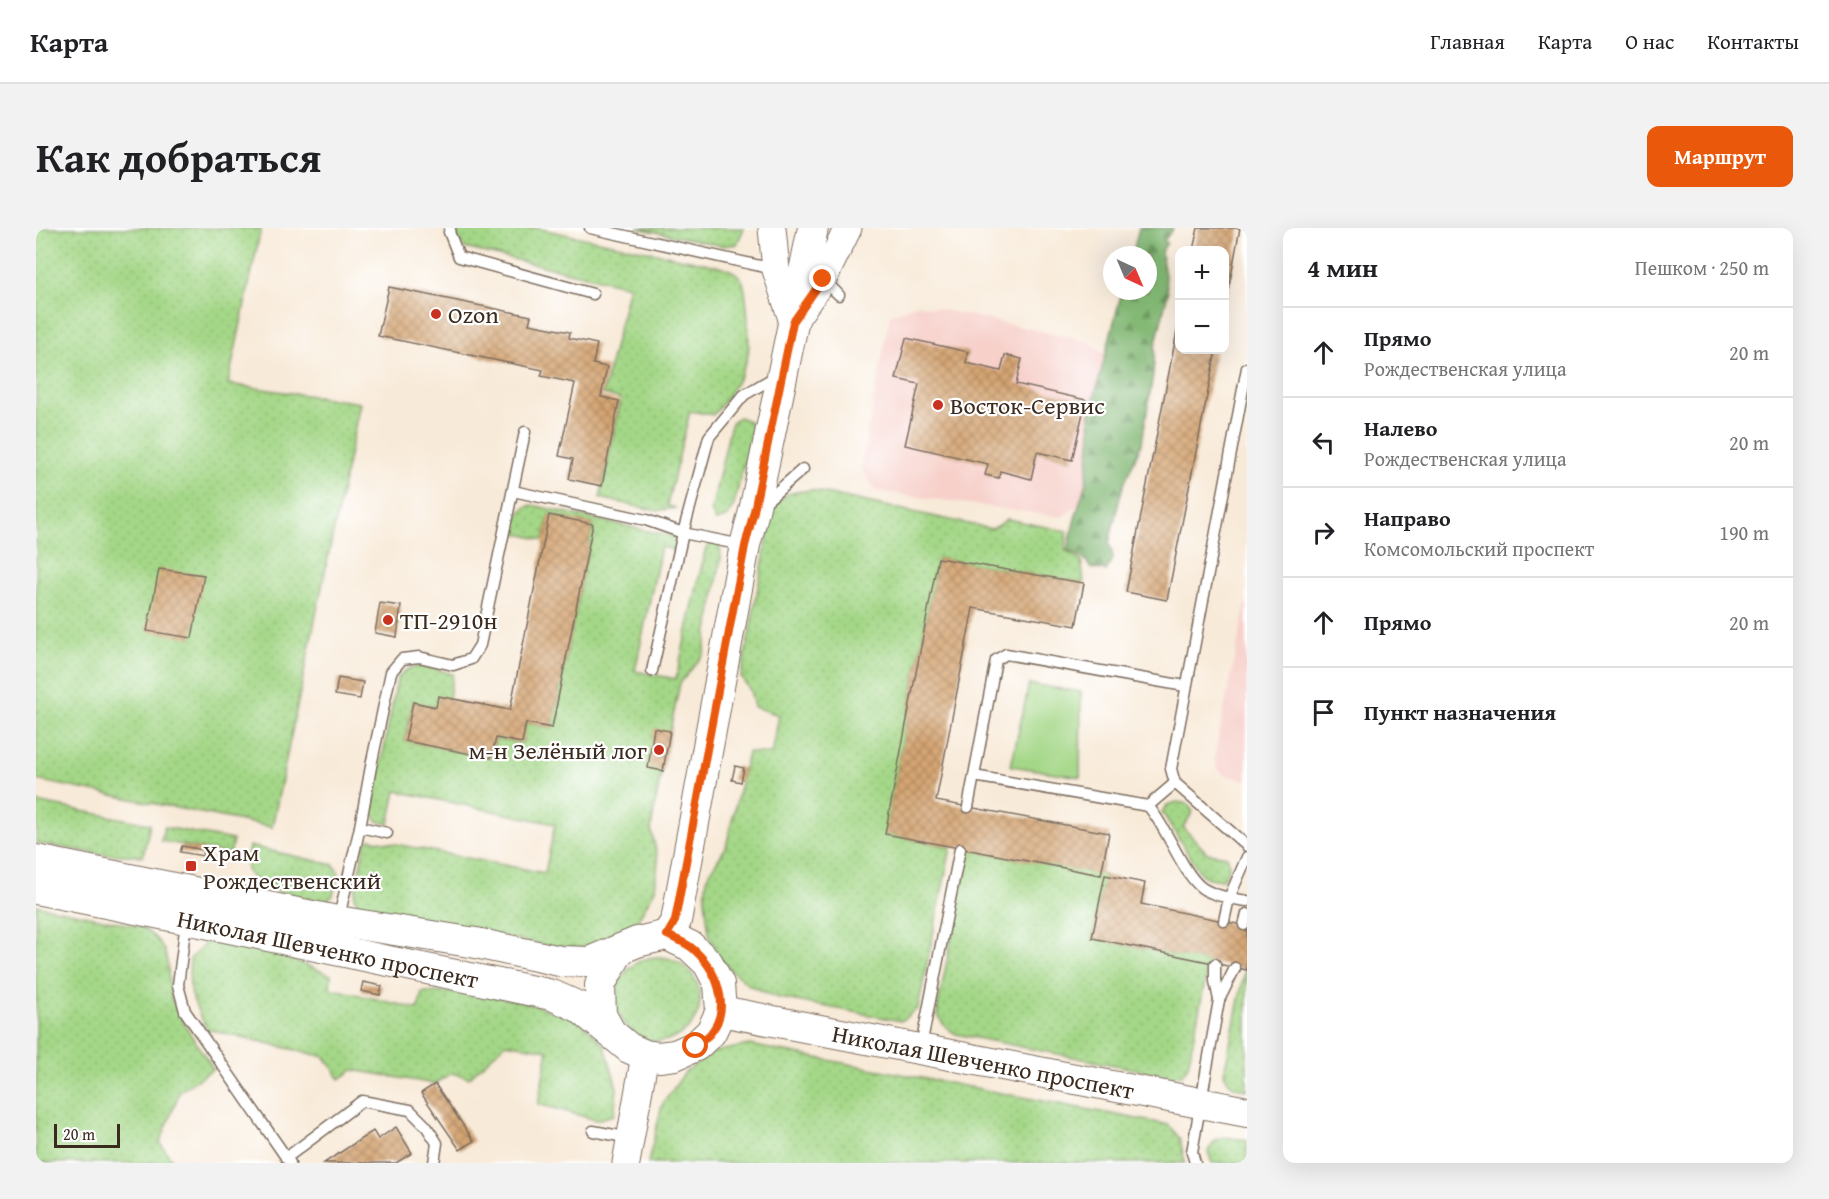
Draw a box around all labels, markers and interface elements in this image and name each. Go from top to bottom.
text: Карта [30,21,108,62]
text: Главная [1430,26,1505,57]
text: Карта [1538,26,1592,57]
text: О нас [1625,26,1674,57]
text: Контакты [1707,26,1799,57]
text: Как добраться [36,126,321,187]
button: Маршрут [1647,126,1793,187]
north arrow [1103,246,1157,300]
map controls [1175,246,1229,354]
button: + [1175,246,1229,300]
text: 4 мин [1307,248,1378,287]
text: Пешком · 250 m [1635,253,1769,282]
route end [809,265,835,291]
place label: Ozon [448,297,499,332]
button: − [1175,300,1229,354]
marker: Ozon [429,307,443,321]
text: Прямо [1364,322,1431,354]
icon: ahead [1307,336,1340,369]
text: 20 m [1729,338,1769,367]
text: Рождественская улица [1364,354,1567,383]
place label: Восток-Сервис [950,388,1105,423]
marker: Восток-Сервис [931,398,945,412]
text: Налево [1364,412,1437,444]
icon: left [1307,426,1340,459]
text: 20 m [1729,428,1769,457]
text: Рождественская улица [1364,444,1567,473]
text: Направо [1364,502,1451,534]
icon: right [1307,516,1340,549]
text: 190 m [1719,518,1769,547]
text: Комсомольский проспект [1364,534,1594,563]
place label: ТП-2910н [400,603,497,638]
icon: ahead [1307,606,1340,639]
text: Прямо [1364,606,1431,638]
text: 20 m [1729,608,1769,637]
marker: ТП-2910н [381,613,395,627]
icon: arrive [1307,696,1340,729]
text: Пункт назначения [1364,696,1556,728]
place label: м-н Зелёный лог [468,733,647,768]
marker: м-н Зелёный лог [652,743,666,757]
place label: Храм Рождественский [203,835,381,898]
marker: Храм Рождественский [184,859,198,873]
street label: Николая Шевченко проспект [174,900,482,997]
street label: Николая Шевченко проспект [829,1015,1138,1108]
route start [682,1032,708,1058]
scale bar [54,1121,120,1148]
text: 20 m [63,1122,95,1146]

